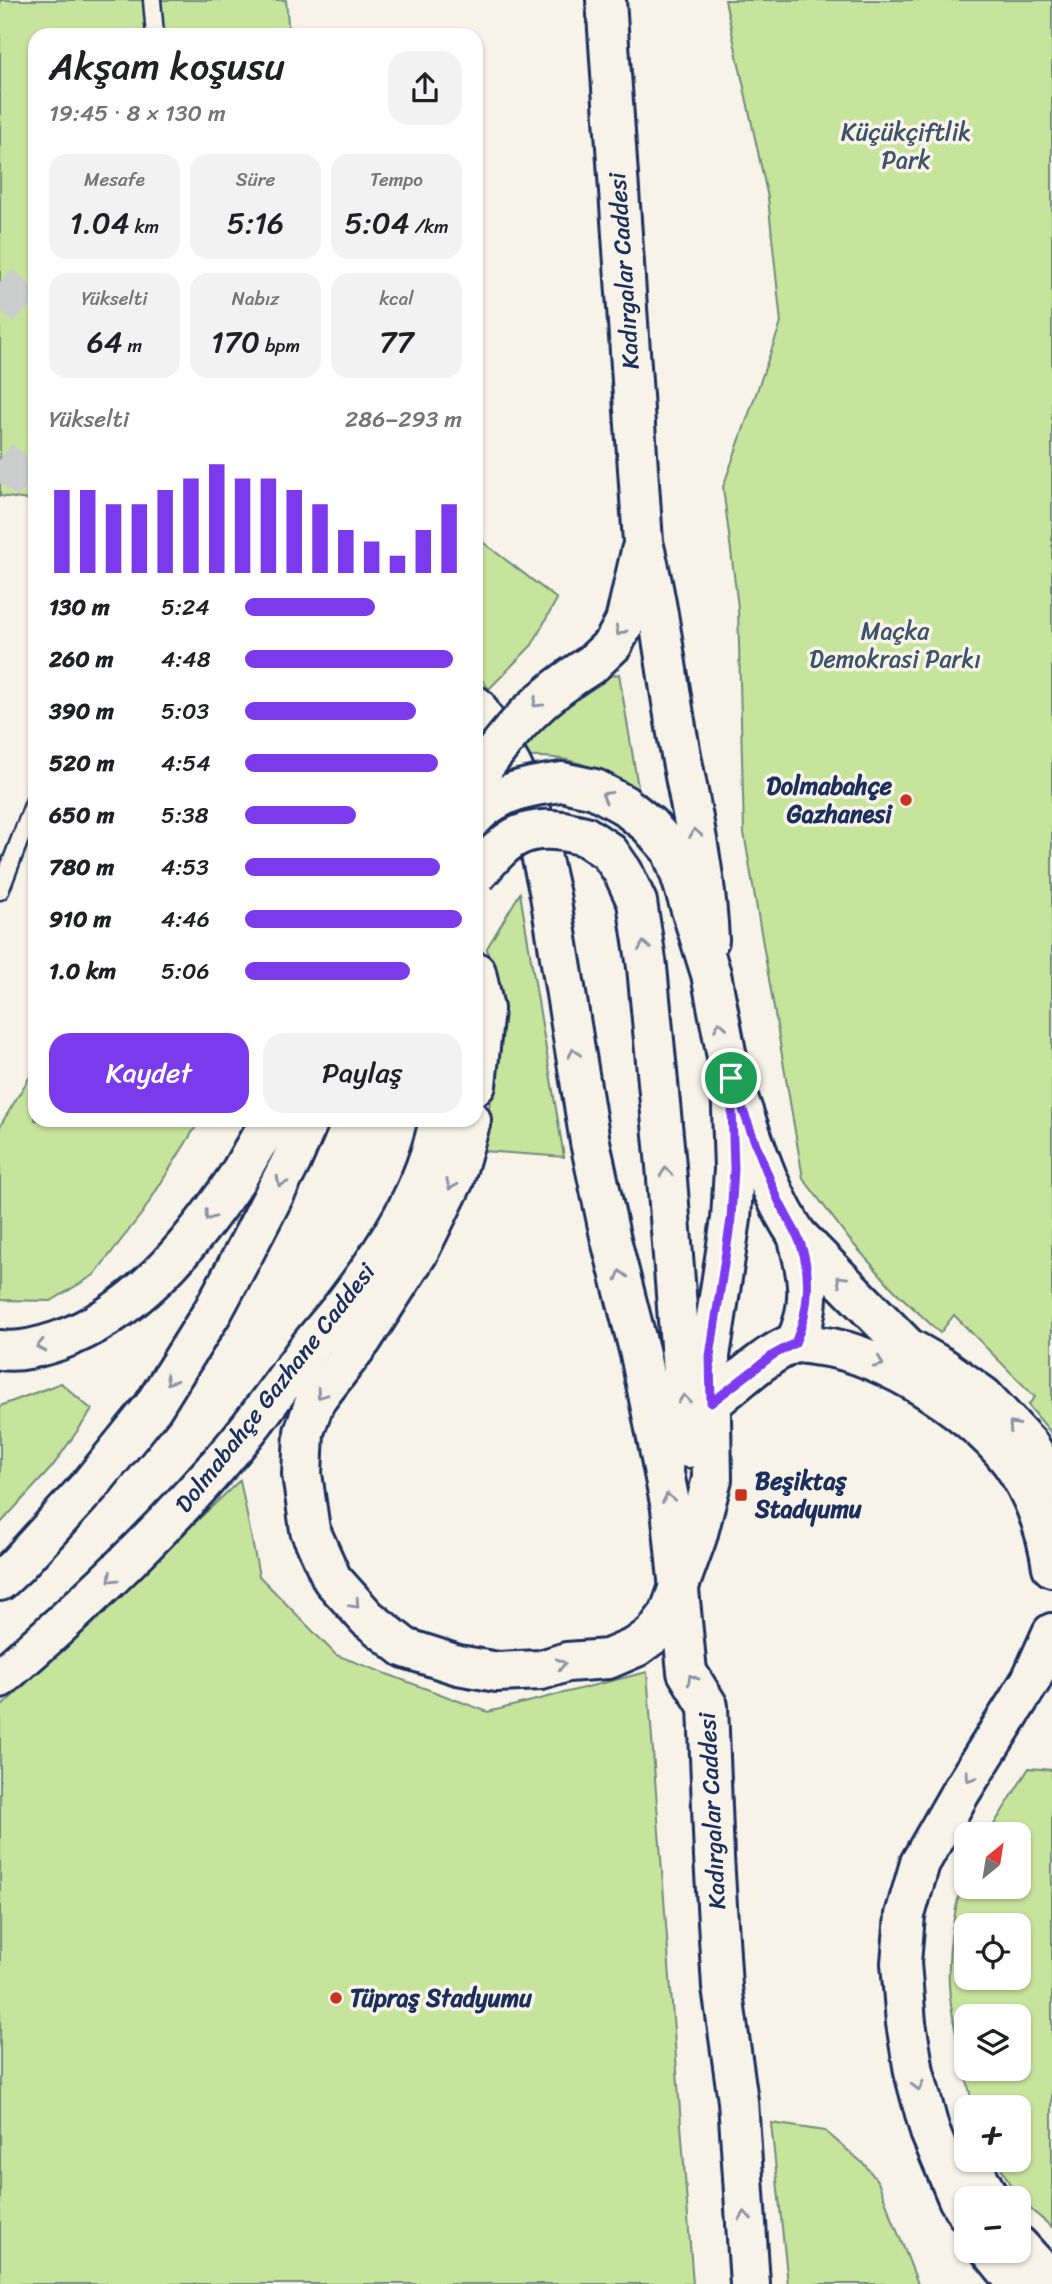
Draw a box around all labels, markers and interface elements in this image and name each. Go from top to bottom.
text: Akşam koşusu [49,33,285,100]
button: share [388,51,462,125]
text: 19:45 · 8 × 130 m [49,93,226,134]
park label: Küçükçiftlik Park [841,111,971,181]
text: Mesafe [84,163,145,196]
text: Süre [236,163,275,196]
text: Tempo [370,163,423,196]
street label: Kadırgalar Caddesi [596,170,652,371]
text: 1.04 [70,196,130,250]
text: 5:16 [227,196,284,250]
text: 5:04 [344,196,410,250]
text: km [130,210,159,243]
text: /km [410,210,449,243]
text: Yükselti [81,282,148,315]
text: Nabız [232,282,279,315]
text: kcal [379,282,414,315]
text: 64 [87,315,123,369]
text: 170 [211,315,260,369]
text: 77 [379,315,414,369]
text: m [123,329,142,362]
text: bpm [260,329,300,362]
text: Yükselti [49,399,129,440]
text: 286–293 m [345,399,462,440]
text: 130 m [49,587,110,628]
text: 5:24 [161,587,210,628]
park label: Maçka Demokrasi Parkı [809,610,981,680]
one-way arrow [615,624,628,636]
text: 260 m [49,639,114,680]
text: 4:48 [161,639,211,680]
text: 390 m [49,691,114,732]
text: 5:03 [161,691,209,732]
one-way arrow [532,695,545,708]
text: 520 m [49,743,115,784]
text: 4:54 [161,743,211,784]
place label: Dolmabahçe Gazhanesi [766,765,893,835]
one-way arrow [601,791,614,804]
marker: Dolmabahçe Gazhanesi [898,792,914,808]
text: 650 m [49,795,114,836]
text: 5:38 [161,795,209,836]
one-way arrow [689,827,704,839]
text: 780 m [49,847,114,888]
text: 4:53 [161,847,209,888]
text: 910 m [49,899,111,940]
text: 4:46 [161,899,210,940]
one-way arrow [637,940,652,952]
text: 1.0 km [49,951,116,992]
text: 5:06 [161,951,210,992]
one-way arrow [713,1020,728,1032]
button: Kaydet [49,1033,249,1113]
button: Paylaş [263,1033,462,1113]
one-way arrow [568,1047,583,1059]
pin [701,1048,761,1108]
icon: arrive [712,1059,750,1097]
one-way arrow [659,1167,674,1178]
one-way arrow [275,1175,289,1187]
one-way arrow [445,1178,459,1190]
one-way arrow [205,1208,218,1221]
street label: Dolmabahçe Gazhane Caddesi [164,1253,387,1522]
one-way arrow [615,1270,629,1282]
one-way arrow [836,1275,849,1288]
one-way arrow [35,1337,47,1352]
one-way arrow [872,1355,884,1369]
one-way arrow [165,1372,178,1385]
one-way arrow [317,1387,329,1399]
one-way arrow [677,1393,692,1404]
one-way arrow [1009,1421,1021,1434]
place label: Beşiktaş Stadyumu [754,1460,862,1530]
marker: Beşiktaş Stadyumu [733,1487,749,1503]
one-way arrow [662,1492,677,1504]
one-way arrow [107,1570,120,1583]
one-way arrow [346,1596,359,1609]
one-way arrow [555,1658,567,1673]
one-way arrow [687,1674,700,1687]
street label: Kadırgalar Caddesi [686,1710,738,1911]
one-way arrow [965,1770,978,1783]
north arrow [954,1822,1031,1899]
map controls [954,1822,1031,2263]
button: locate [954,1913,1031,1990]
place label: Tüpraş Stadyumu [350,1977,533,2019]
marker: Tüpraş Stadyumu [328,1990,344,2006]
button: layers [954,2004,1031,2081]
one-way arrow [910,2080,924,2092]
button: + [954,2095,1031,2172]
button: − [954,2186,1031,2263]
one-way arrow [738,2210,753,2221]

